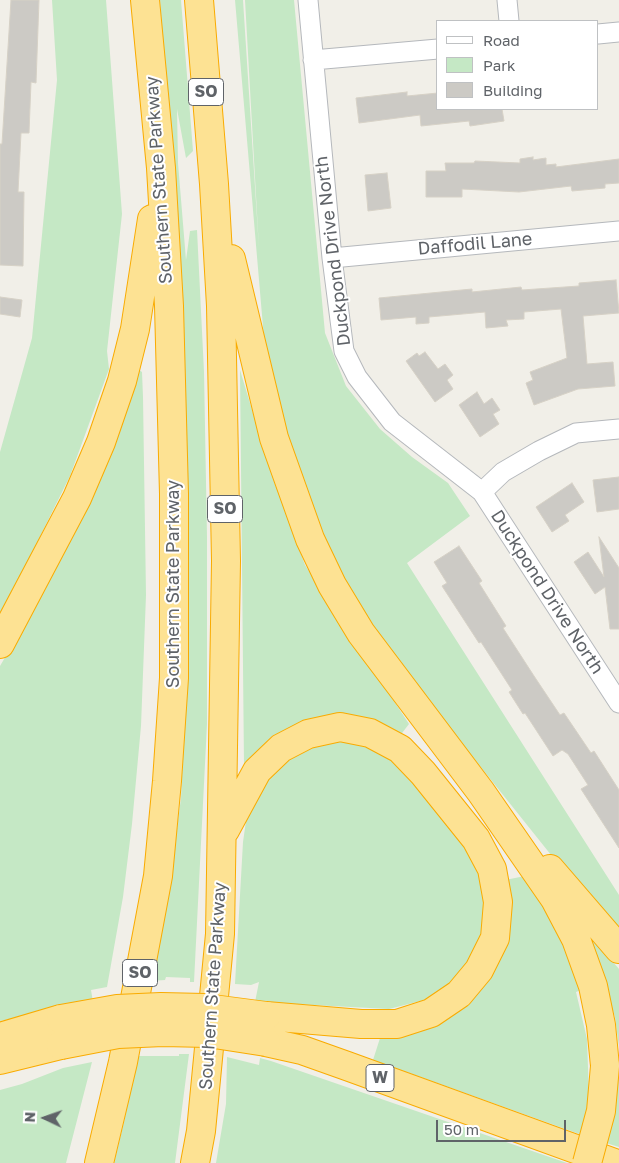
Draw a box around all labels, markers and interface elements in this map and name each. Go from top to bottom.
legend [436,20,599,110]
text: Road [483,31,520,49]
text: Park [483,56,515,74]
street label: Southern State Parkway [141,75,177,285]
road number: SO [188,78,224,105]
text: Building [483,81,543,99]
street label: Duckpond Drive North [311,155,355,347]
street label: Daffodil Lane [417,228,533,260]
street label: Southern State Parkway [162,480,184,688]
road number: SO [208,496,242,522]
street label: Duckpond Drive North [486,506,608,678]
street label: Southern State Parkway [195,881,231,1091]
road number: SO [122,960,158,986]
road number: W [366,1064,394,1092]
north arrow [20,1093,70,1143]
scale bar [439,1110,569,1142]
text: N [21,1111,38,1123]
text: 50 m [444,1120,479,1138]

